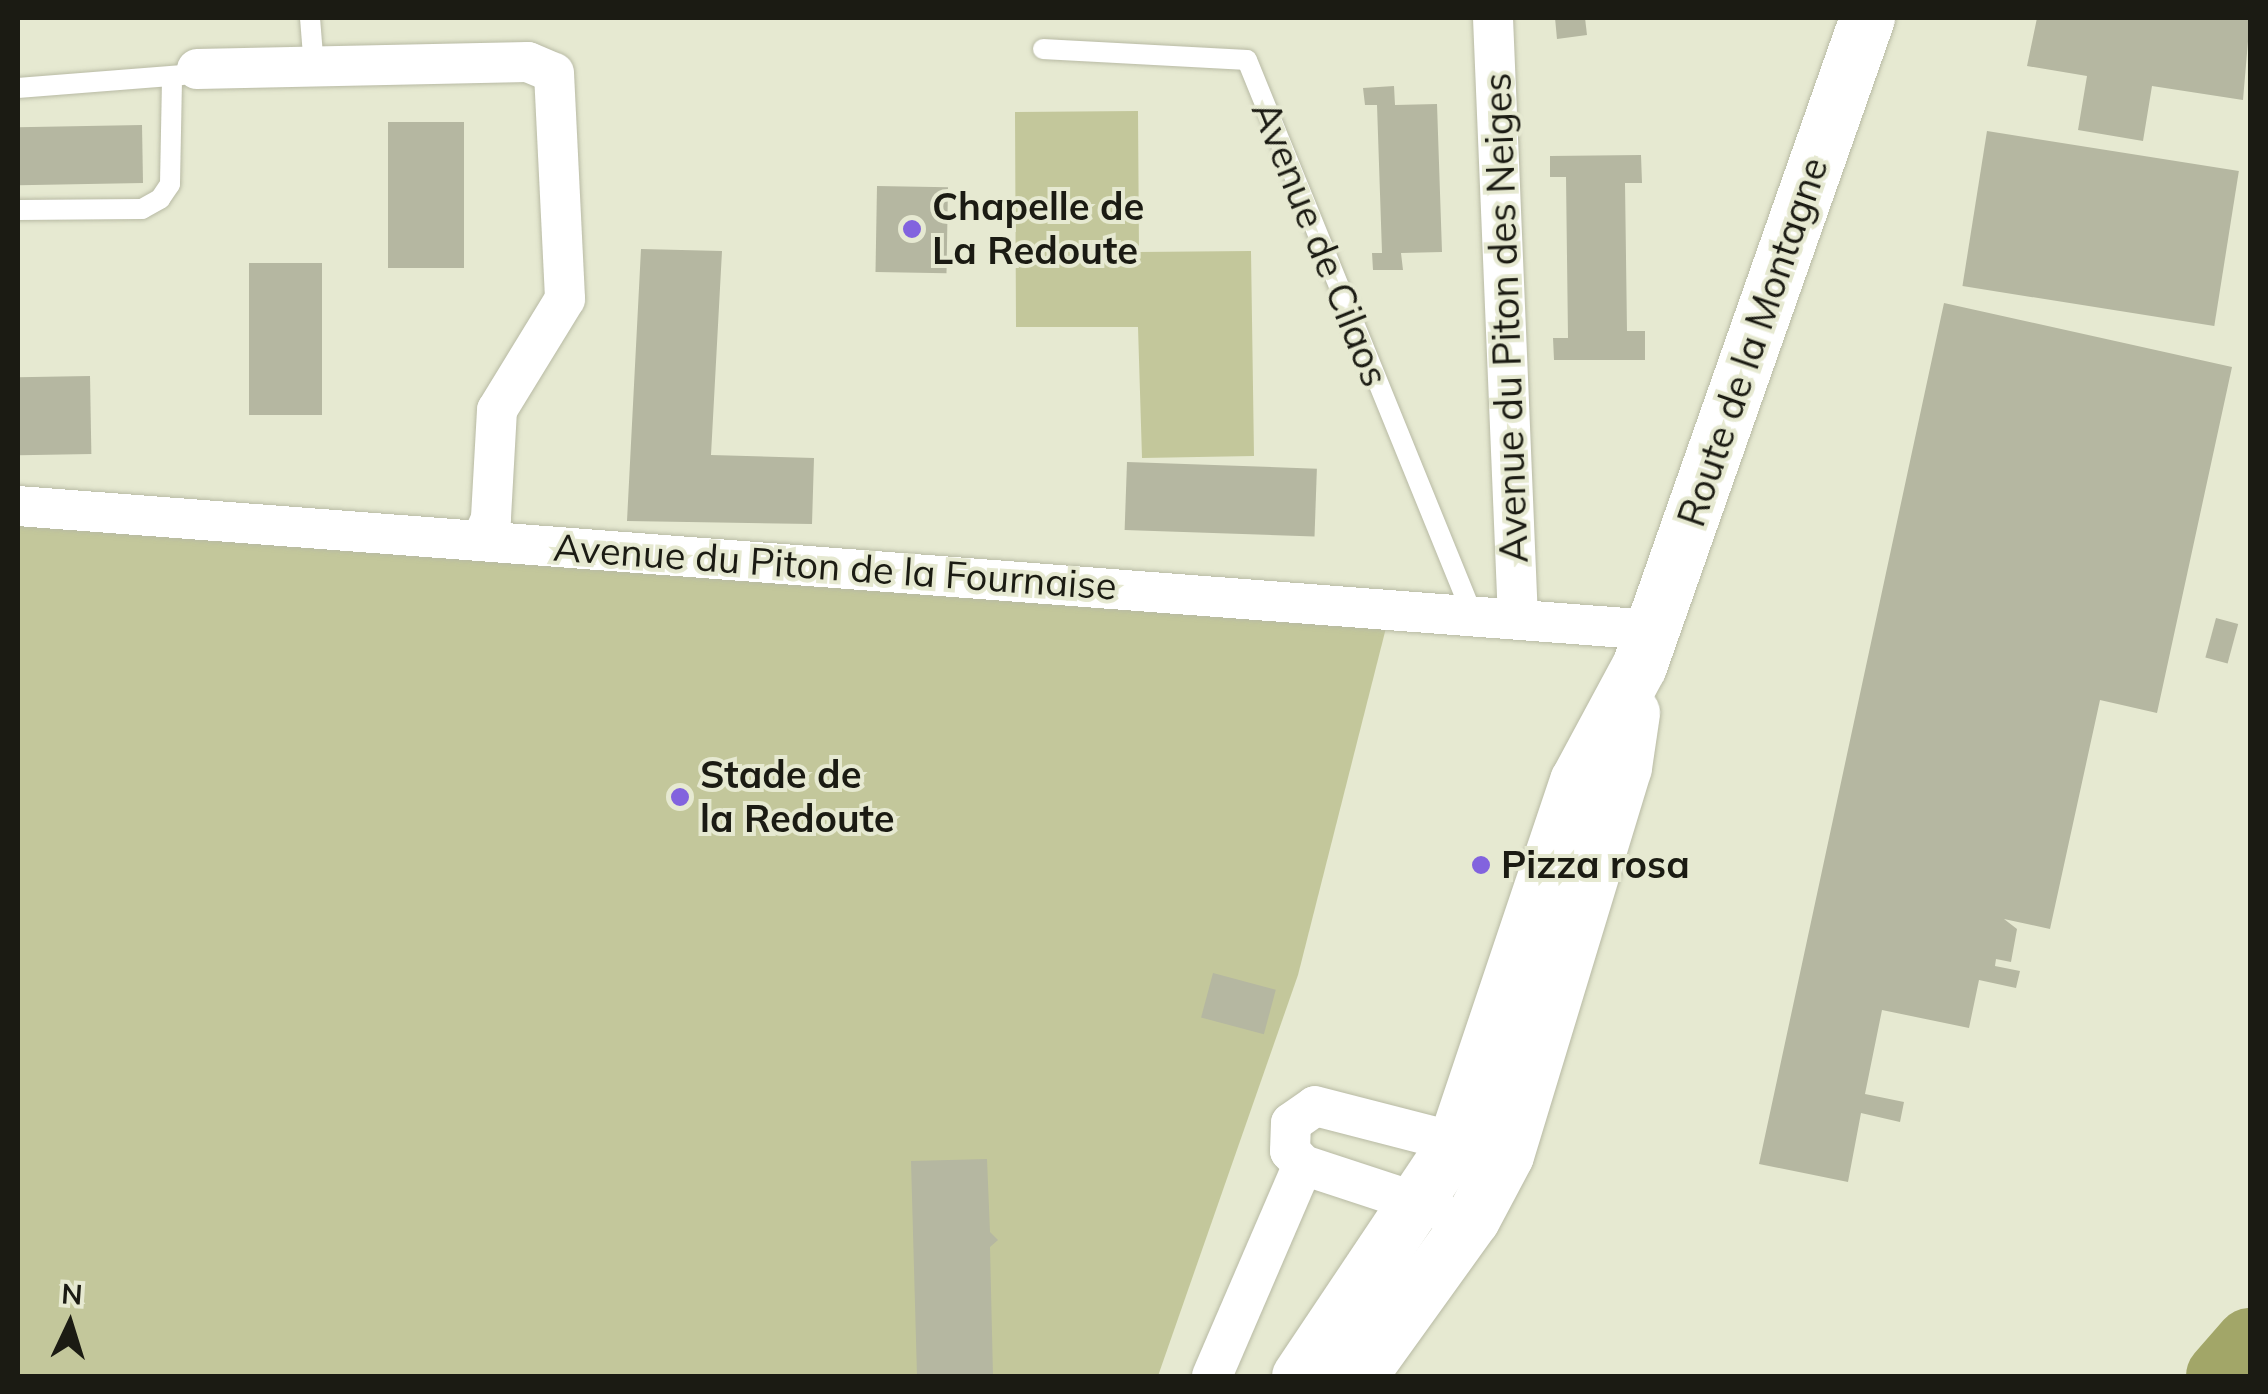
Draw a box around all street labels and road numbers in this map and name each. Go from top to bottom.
street label: Avenue du Piton des Neiges [1475,72,1537,564]
street label: Avenue de Cilaos [1242,95,1398,393]
street label: Route de la Montagne [1668,152,1838,532]
street label: Avenue du Piton de la Fournaise [552,525,1118,609]

